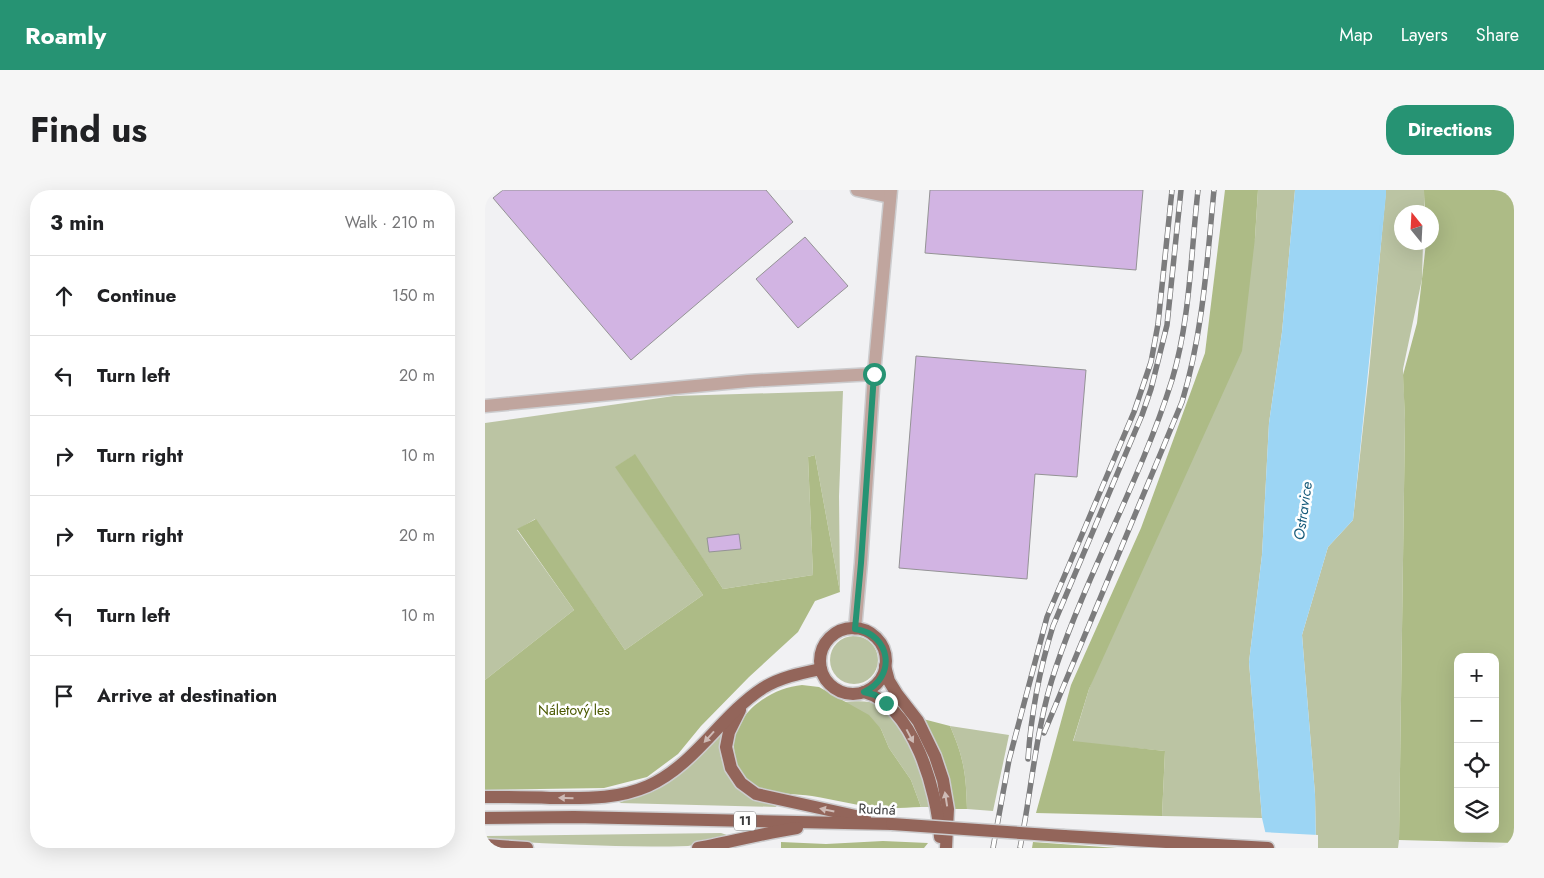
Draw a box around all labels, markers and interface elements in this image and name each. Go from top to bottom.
text: Roamly [25,18,106,53]
text: Map [1339,22,1373,48]
text: Layers [1401,22,1448,48]
text: Share [1476,22,1519,48]
text: Find us [30,105,147,155]
button: Directions [1386,105,1514,155]
north arrow [1394,205,1439,250]
text: 3 min [50,208,104,238]
text: Walk · 210 m [345,211,435,234]
icon: ahead [50,282,78,310]
text: Continue [97,282,176,309]
text: 150 m [392,284,435,307]
icon: left [50,362,78,390]
text: Turn left [97,362,170,389]
route start [863,363,886,386]
text: 20 m [399,364,435,387]
icon: right [50,442,78,470]
text: Turn right [97,442,183,469]
text: 10 m [401,444,435,467]
water label: Ostravice [1288,480,1318,542]
icon: right [50,522,78,550]
text: Turn right [97,522,183,549]
text: 20 m [399,524,435,547]
icon: left [50,602,78,630]
text: Turn left [97,602,170,629]
text: 10 m [401,604,435,627]
map controls [1454,653,1499,833]
button: + [1454,653,1499,698]
icon: arrive [50,682,78,710]
text: Arrive at destination [97,682,277,709]
route end [875,692,898,715]
button: − [1454,698,1499,743]
park label: Náletový les [538,700,610,720]
one-way arrow [906,729,915,742]
one-way arrow [703,730,715,742]
button: locate [1454,743,1499,788]
button: layers [1454,788,1499,833]
one-way arrow [942,791,950,807]
one-way arrow [558,794,574,802]
street label: Rudná [858,798,896,820]
one-way arrow [819,805,835,813]
road number: 11 [734,812,756,830]

